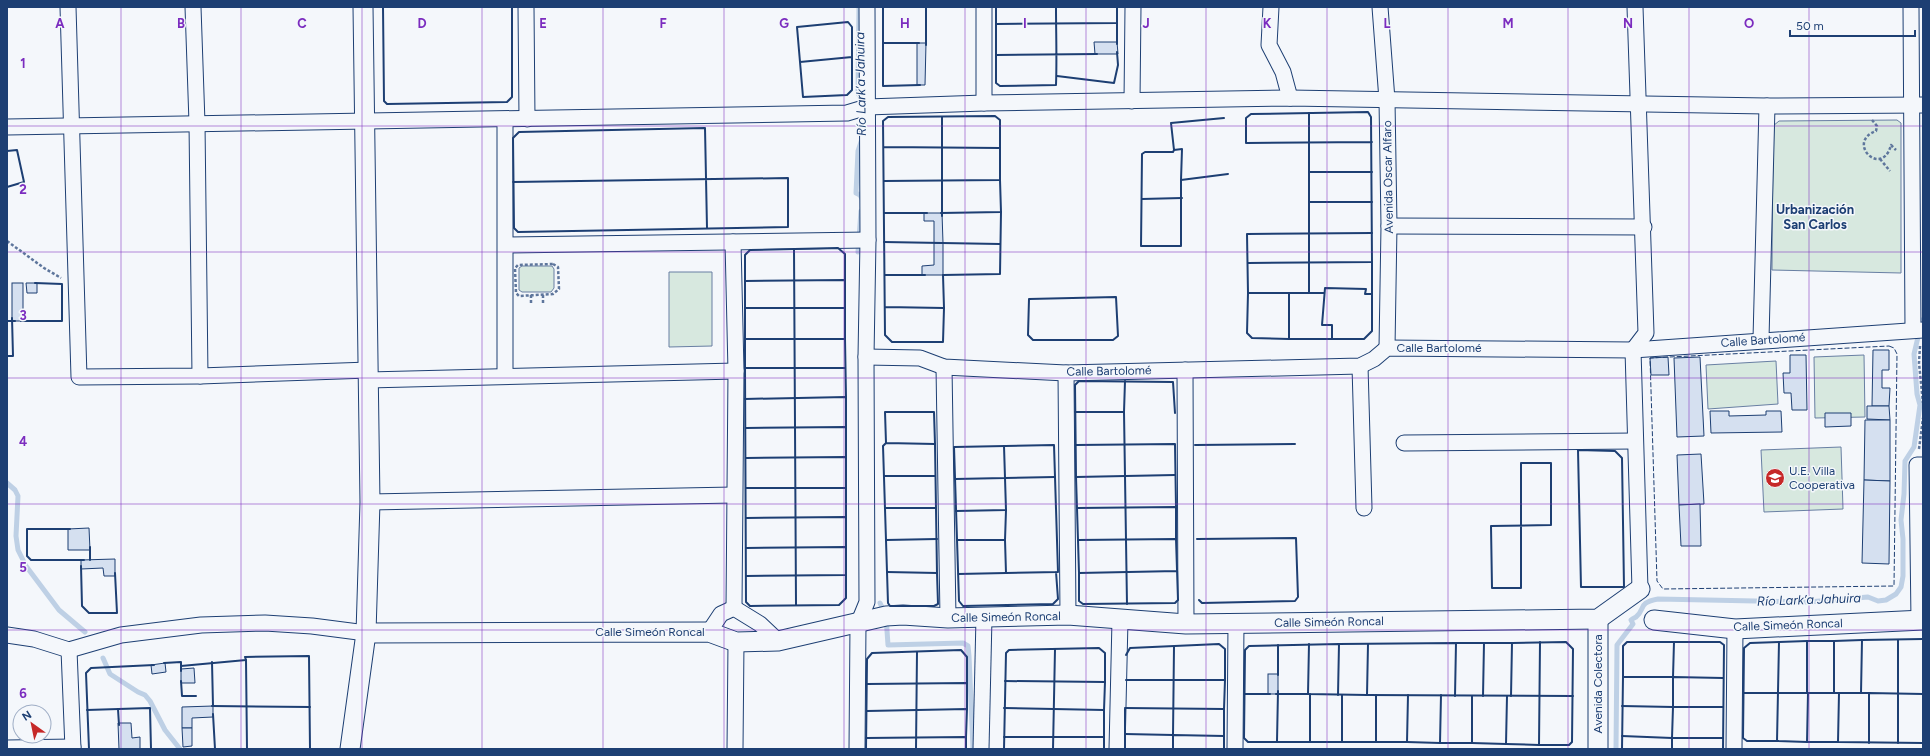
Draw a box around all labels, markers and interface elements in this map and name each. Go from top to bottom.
scale bar [1790,12,1915,38]
text: A [55,16,65,31]
text: B [177,16,185,31]
text: C [297,16,307,31]
text: D [417,16,427,31]
text: E [539,16,547,31]
text: F [659,16,667,31]
text: G [779,16,789,31]
text: H [900,16,910,31]
text: I [1023,16,1027,31]
text: J [1142,16,1150,31]
text: K [1263,16,1272,31]
text: L [1384,16,1391,31]
text: M [1502,16,1514,31]
text: N [1623,16,1633,31]
text: O [1744,16,1754,31]
text: 50 m [1796,19,1824,33]
water label: Río Lark’a Jahuira [852,31,869,136]
text: 1 [20,56,26,71]
street label: Avenida Oscar Alfaro [1380,120,1396,234]
text: 2 [19,182,27,197]
district label: Urbanización San Carlos [1776,202,1854,232]
text: 3 [19,308,27,323]
street label: Calle Bartolomé [1720,330,1806,350]
street label: Calle Bartolomé [1397,341,1482,355]
street label: Calle Bartolomé [1066,363,1152,379]
text: 4 [19,434,27,449]
place label: U.E. Villa Cooperativa [1789,464,1855,492]
school or university icon: U.E. Villa Cooperativa [1764,467,1786,489]
text: 5 [19,560,27,575]
water label: Río Lark’a Jahuira [1757,590,1862,609]
street label: Calle Simeón Roncal [951,609,1061,625]
street label: Calle Simeón Roncal [1274,614,1384,630]
street label: Calle Simeón Roncal [1733,616,1843,634]
street label: Calle Simeón Roncal [595,625,705,639]
street label: Avenida Colectora [1591,634,1605,734]
text: 6 [19,686,27,701]
north arrow [12,704,52,744]
text: N [20,708,34,724]

